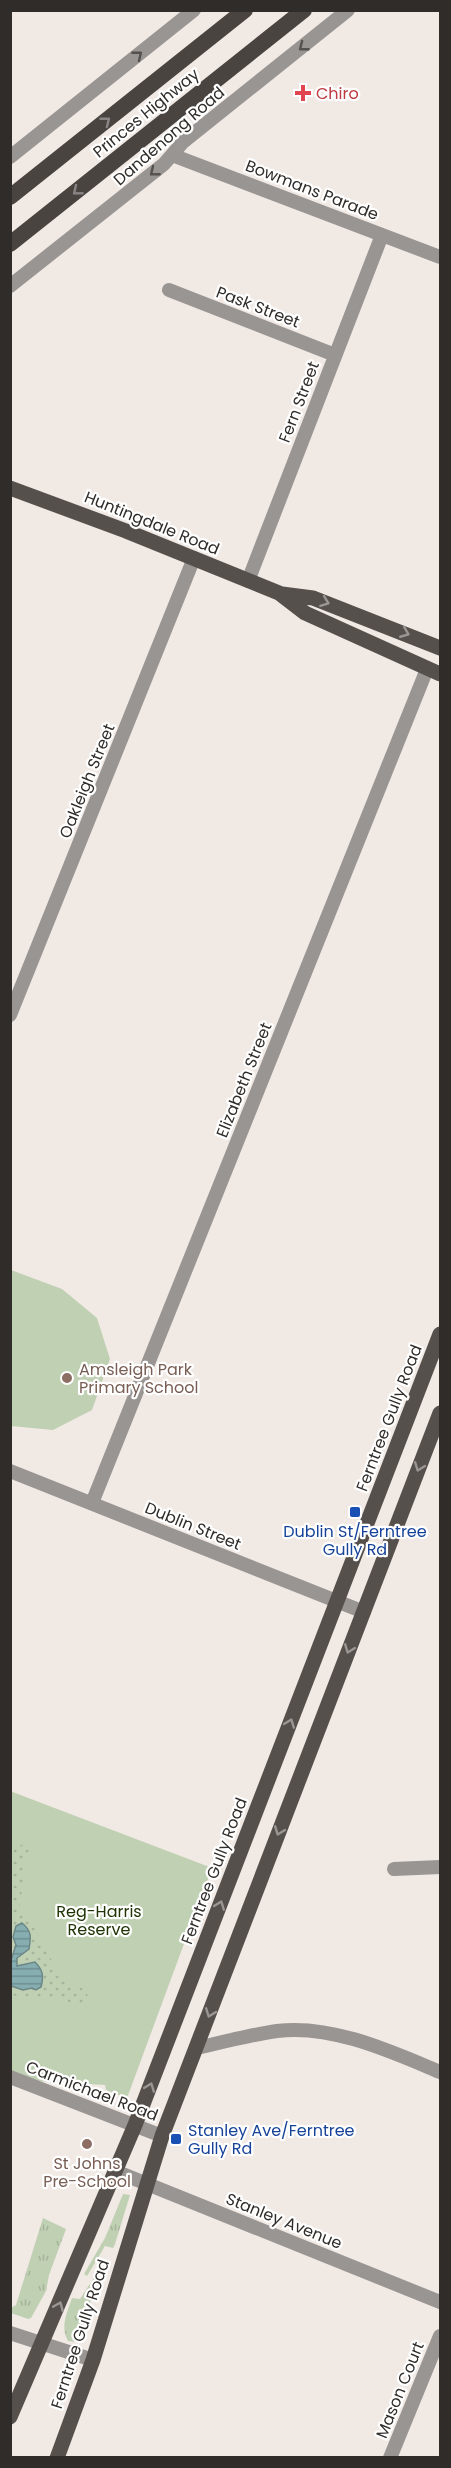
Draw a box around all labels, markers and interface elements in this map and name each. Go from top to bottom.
one-way arrow [298,39,309,50]
one-way arrow [131,52,142,63]
street label: Princes Highway [88,63,204,163]
street label: Dandenong Road [108,81,230,191]
place label: Chiro [316,82,359,105]
marker: Chiro [294,84,312,102]
one-way arrow [99,118,110,129]
street label: Bowmans Parade [242,154,382,226]
one-way arrow [149,165,160,176]
one-way arrow [73,184,84,195]
street label: Pask Street [213,281,303,334]
street label: Fern Street [273,358,325,446]
street label: Huntingdale Road [81,485,223,561]
one-way arrow [319,595,330,607]
one-way arrow [398,626,409,638]
street label: Oakleigh Street [54,720,121,842]
street label: Elizabeth Street [210,1019,278,1141]
street label: Ferntree Gully Road [350,1341,428,1495]
place label: Amsleigh Park Primary School [79,1358,198,1399]
marker: Amsleigh Park Primary School [60,1371,74,1385]
one-way arrow [414,1461,426,1472]
street label: Dublin Street [142,1496,245,1556]
marker: Dublin St/Ferntree Gully Rd [348,1505,362,1519]
place label: Dublin St/Ferntree Gully Rd [283,1520,427,1561]
one-way arrow [344,1643,356,1654]
one-way arrow [283,1718,295,1729]
street label: Ferntree Gully Road [175,1794,253,1948]
one-way arrow [274,1826,287,1836]
park label: Reg-Harris Reserve [56,1900,142,1941]
one-way arrow [212,1900,225,1910]
one-way arrow [205,2007,217,2018]
street label: Carmichael Road [22,2055,162,2127]
one-way arrow [143,2082,155,2093]
place label: Stanley Ave/Ferntree Gully Rd [188,2119,355,2160]
marker: Stanley Ave/Ferntree Gully Rd [169,2132,183,2146]
marker: St Johns Pre-School [80,2137,94,2151]
place label: St Johns Pre-School [43,2152,131,2193]
street label: Stanley Avenue [222,2187,346,2255]
street label: Ferntree Gully Road [45,2256,115,2412]
one-way arrow [52,2301,64,2312]
street label: Mason Court [370,2338,430,2442]

